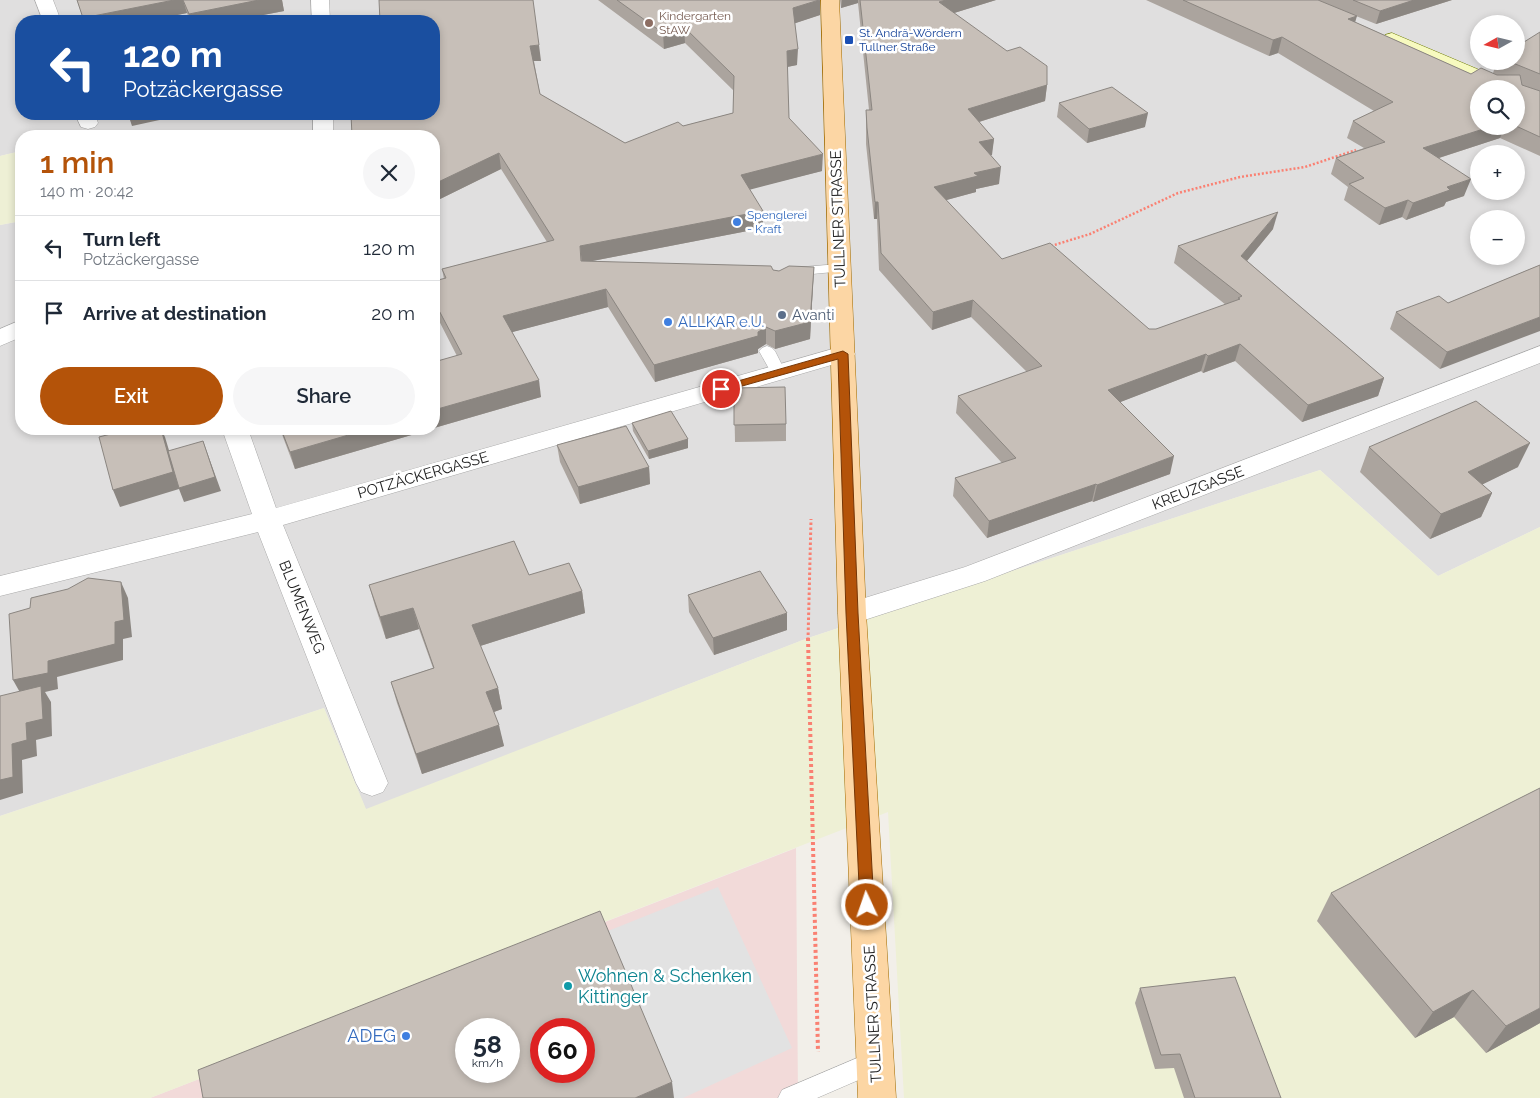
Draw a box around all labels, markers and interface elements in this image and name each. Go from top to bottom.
place label: Kindergarten StAW [659,9,731,37]
north arrow [1470,15,1525,70]
map controls [1470,15,1525,265]
marker: Kindergarten StAW [643,17,655,29]
place label: St. Andrä-Wördern Tullner Straße [859,26,962,54]
text: 120 m [123,34,223,75]
marker: St. Andrä-Wördern Tullner Straße [843,34,855,46]
icon: left [40,35,105,100]
text: Potzäckergasse [123,76,283,102]
button: search [1470,80,1525,135]
text: 1 min [40,145,115,180]
button: + [1470,145,1525,200]
button: close [363,147,415,199]
street label: TULLNER STRASSE [827,150,849,288]
text: 140 m · 20:42 [40,182,134,201]
place label: Spenglerei - Kraft [747,208,807,236]
button: − [1470,210,1525,265]
marker: Spenglerei - Kraft [731,216,743,228]
text: Turn left [83,228,160,250]
icon: left [40,234,68,262]
text: 120 m [363,237,415,259]
text: Potzäckergasse [83,250,199,269]
icon: arrive [40,299,68,327]
text: Arrive at destination [83,302,267,324]
text: 20 m [371,302,415,324]
place label: Avanti [792,306,835,324]
marker: Avanti [776,309,788,321]
place label: ALLKAR e.U. [678,313,764,331]
marker: ALLKAR e.U. [662,316,674,328]
button: Exit [40,367,223,425]
button: Share [233,367,415,425]
pin [700,368,742,410]
icon: arrive [707,375,735,403]
street label: POTZÄCKERGASSE [355,447,491,502]
street label: KREUZGASSE [1149,462,1247,514]
street label: BLUMENWEG [275,558,329,656]
position arrow [840,878,892,930]
street label: TULLNER STRASSE [860,945,886,1083]
place label: Wohnen & Schenken Kittinger [578,965,752,1007]
marker: Wohnen & Schenken Kittinger [562,980,574,992]
speed limit sign: 60 [530,1018,595,1083]
place label: ADEG [347,1025,396,1046]
text: 58 [473,1029,502,1059]
marker: ADEG [400,1030,412,1042]
text: km/h [472,1056,503,1070]

